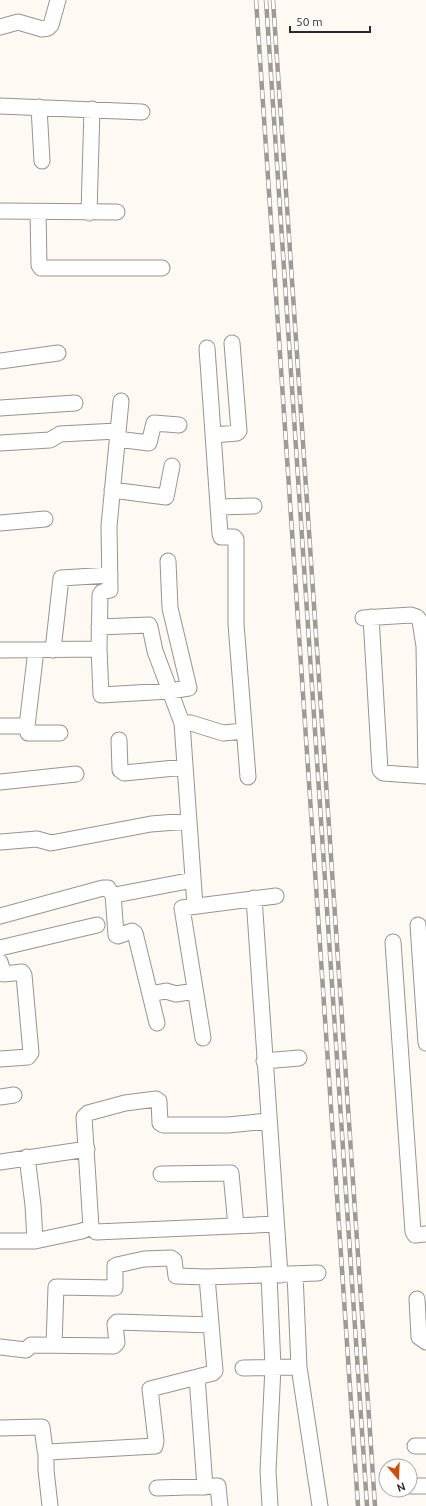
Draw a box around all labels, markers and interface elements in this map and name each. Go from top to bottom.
scale bar [290,8,370,34]
text: 50 m [296,15,323,28]
north arrow [378,1458,418,1498]
text: N [395,1480,407,1494]

